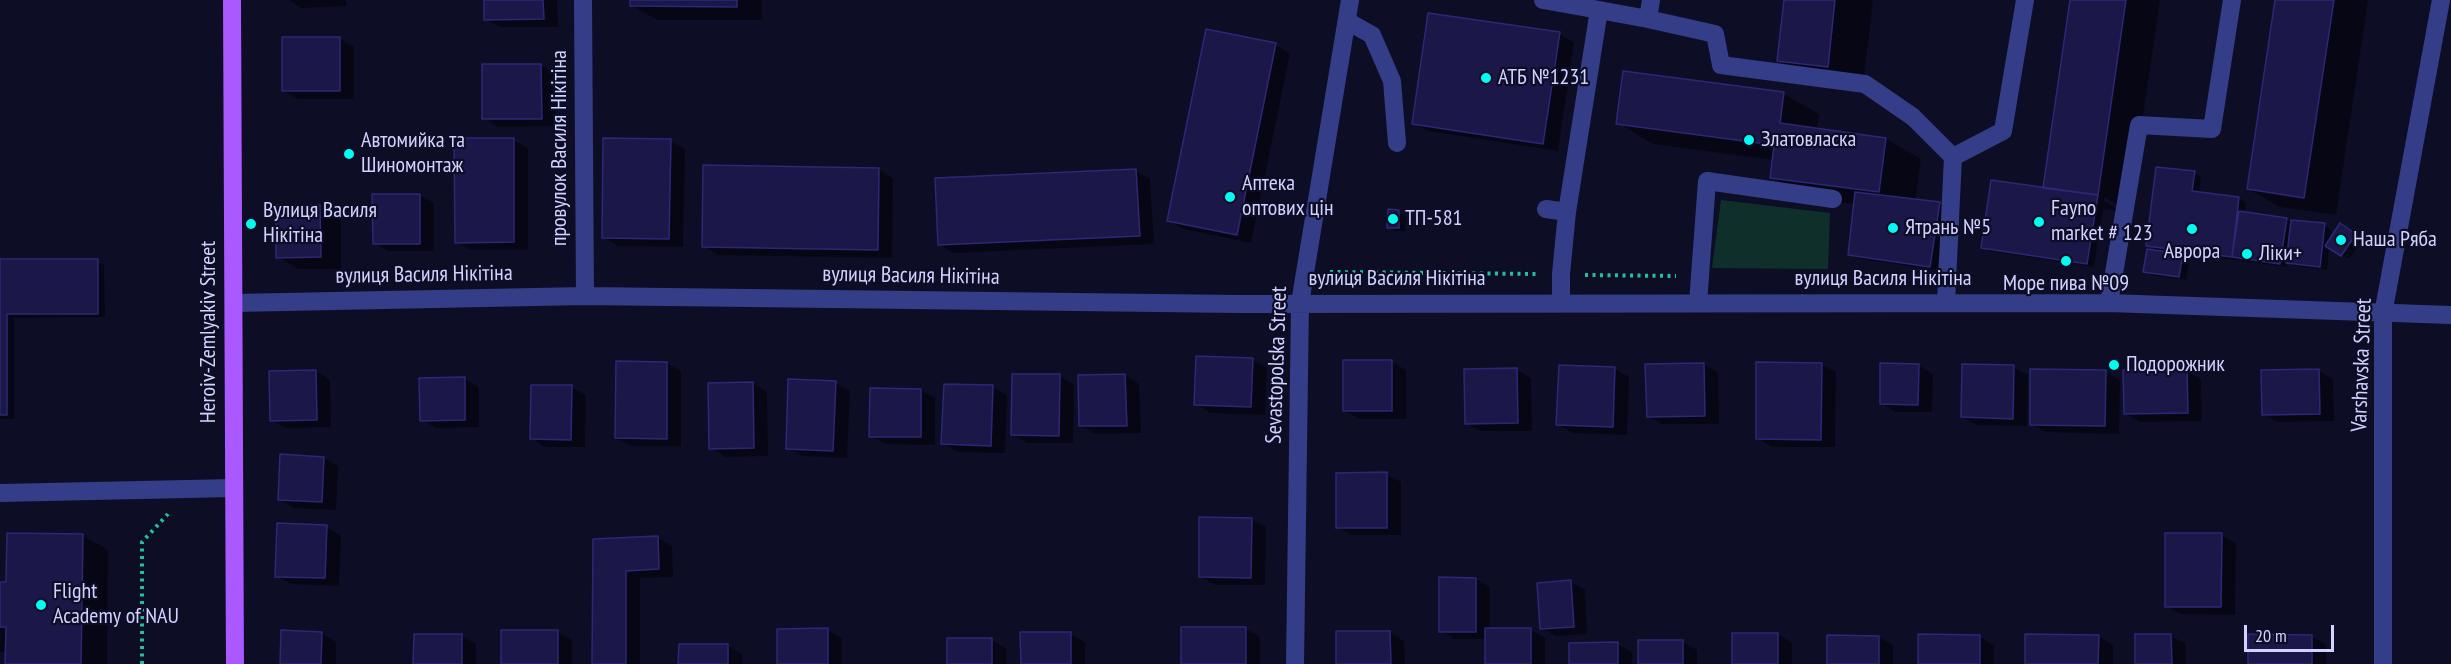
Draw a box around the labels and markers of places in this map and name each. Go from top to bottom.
place label: АТБ №1231 [1498,65,1589,91]
marker: АТБ №1231 [1479,71,1493,85]
place label: Златовласка [1761,127,1856,153]
place label: Автомийка та Шиномонтаж [361,128,465,180]
marker: Златовласка [1742,133,1756,147]
marker: Автомийка та Шиномонтаж [342,147,356,161]
place label: Аптека оптових цін [1242,171,1334,222]
marker: Аптека оптових цін [1223,190,1237,204]
place label: Fayno market # 123 [2051,196,2153,248]
place label: Вулиця Василя Нікітіна [263,198,377,249]
place label: ТП-581 [1405,206,1463,232]
marker: ТП-581 [1386,212,1400,226]
place label: Ятрань №5 [1905,215,1991,241]
marker: Fayno market # 123 [2032,215,2046,229]
marker: Вулиця Василя Нікітіна [244,217,258,231]
marker: Ятрань №5 [1886,221,1900,235]
marker: Аврора [2185,222,2199,236]
place label: Наша Ряба [2353,227,2437,253]
marker: Наша Ряба [2334,233,2348,247]
place label: Аврора [2164,239,2220,265]
place label: Ліки+ [2259,241,2302,267]
marker: Ліки+ [2240,247,2254,261]
marker: Море пива №09 [2059,254,2073,268]
place label: Море пива №09 [2003,271,2129,297]
place label: Подорожник [2126,352,2225,378]
marker: Подорожник [2107,358,2121,372]
place label: Flight Academy of NAU [53,579,179,630]
marker: Flight Academy of NAU [34,598,48,612]

